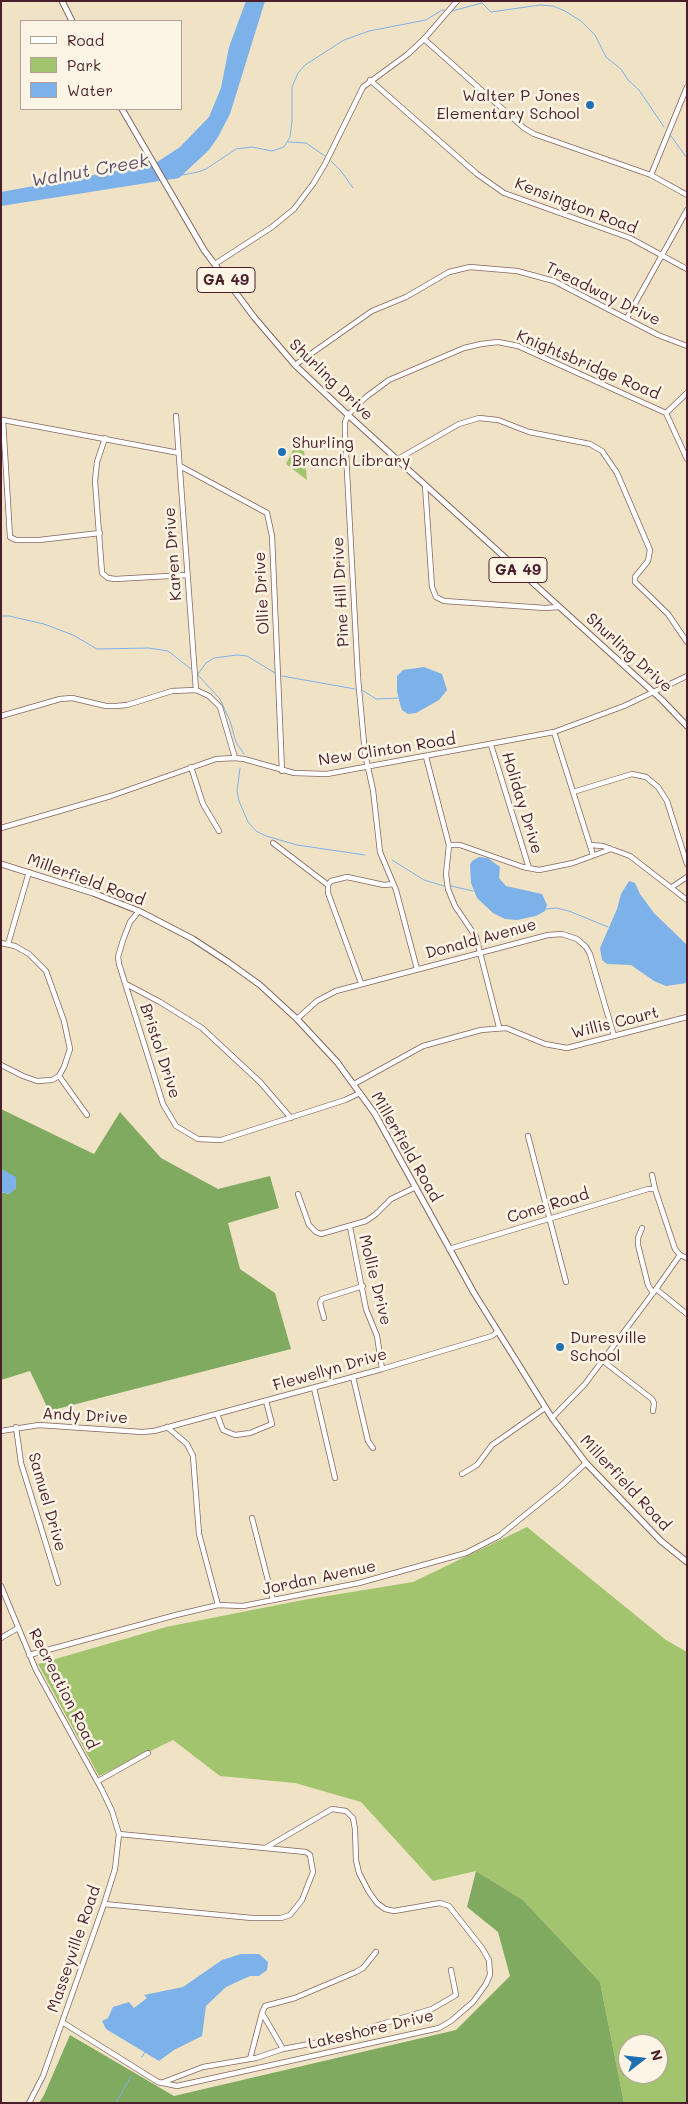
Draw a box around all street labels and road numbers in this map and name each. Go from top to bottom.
street label: Kensington Road [512,174,640,238]
street label: Treadway Drive [543,258,663,330]
road number: GA 49 [197,268,255,292]
street label: Knightsbridge Road [513,326,663,404]
street label: Shurling Drive [285,335,377,425]
street label: Karen Drive [160,507,186,601]
street label: Pine Hill Drive [329,536,353,648]
street label: Ollie Drive [250,551,274,635]
road number: GA 49 [489,558,547,582]
street label: Shurling Drive [582,609,676,697]
street label: New Clinton Road [317,730,457,770]
street label: Holiday Drive [497,750,547,856]
street label: Millerfield Road [25,850,147,910]
street label: Donald Avenue [423,915,539,963]
street label: Bristol Drive [136,1001,184,1101]
street label: Willis Court [569,1003,661,1043]
street label: Millerfield Road [367,1089,445,1205]
street label: Cone Road [505,1184,591,1228]
street label: Mollie Drive [354,1233,396,1327]
street label: Flewellyn Drive [271,1345,389,1395]
street label: Andy Drive [42,1404,128,1428]
street label: Millerfield Road [576,1431,674,1535]
street label: Samuel Drive [24,1450,70,1554]
street label: Jordan Avenue [260,1557,378,1599]
street label: Recreation Road [24,1626,102,1752]
street label: Masseyville Road [43,1883,105,2015]
street label: Lakeshore Drive [306,2006,436,2054]

